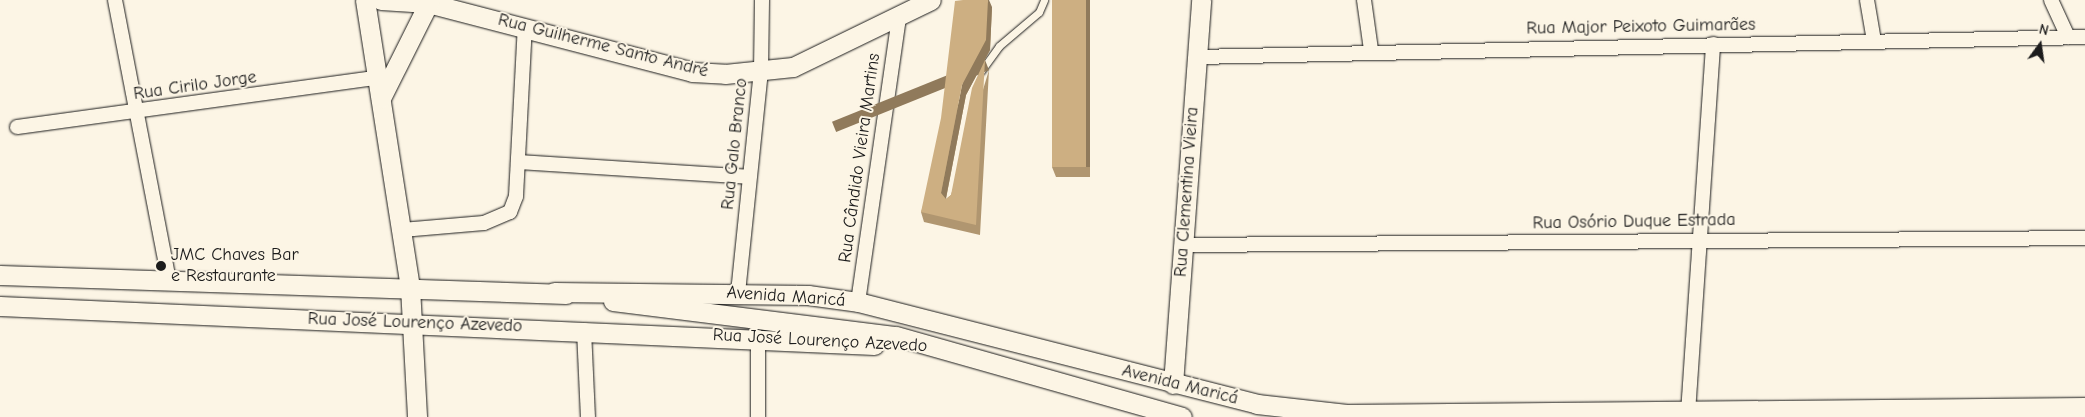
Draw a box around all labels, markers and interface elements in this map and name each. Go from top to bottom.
street label: Rua Guilherme Santo André [496,9,710,83]
street label: Rua Major Peixoto Guimarães [1526,14,1756,40]
north arrow [2015,20,2065,70]
text: N [2037,21,2050,39]
street label: Rua Cândido Vieira Martins [835,52,885,264]
street label: Rua Cirilo Jorge [132,67,258,105]
street label: Rua Galo Branco [717,77,753,211]
street label: Rua Clementina Vieira [1170,106,1204,278]
street label: Rua Osório Duque Estrada [1532,209,1736,235]
place label: JMC Chaves Bar e Restaurante [171,245,299,288]
marker: JMC Chaves Bar e Restaurante [155,260,167,272]
street label: Avenida Maricá [726,282,846,312]
street label: Rua José Lourenço Azevedo [307,308,523,338]
street label: Rua José Lourenço Azevedo [712,325,928,357]
street label: Avenida Maricá [1120,360,1240,410]

